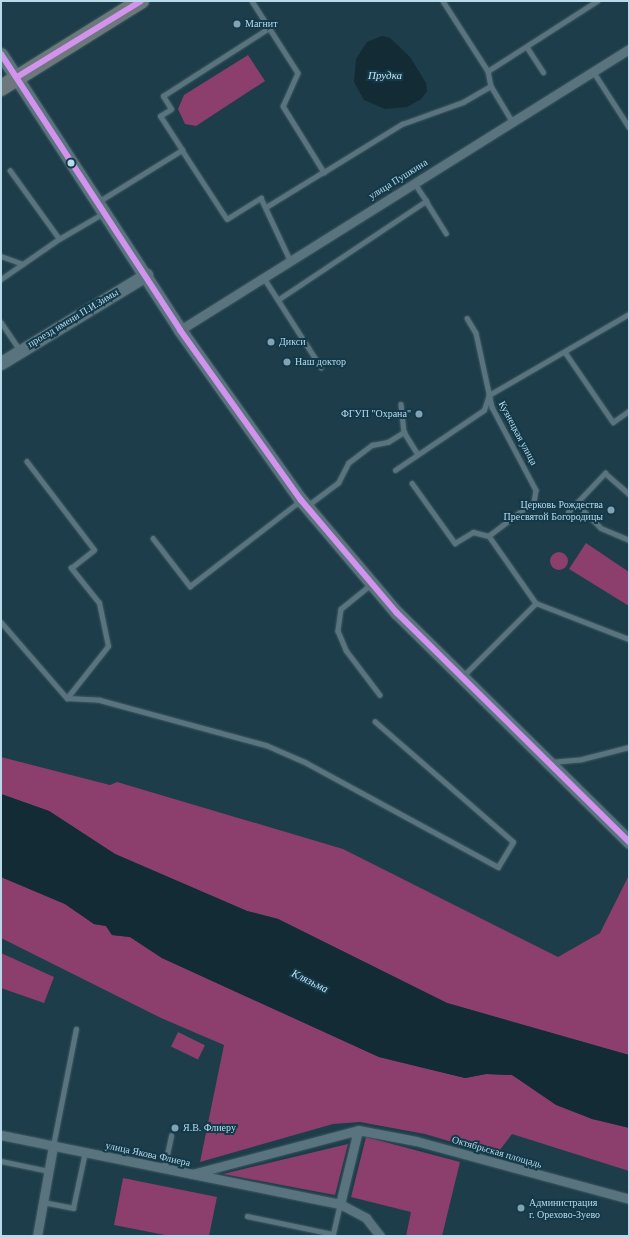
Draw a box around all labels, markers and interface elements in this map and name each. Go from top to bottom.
place label: Магнит [245,18,278,30]
marker: Магнит [232,19,242,29]
water label: Прудка [368,68,402,82]
street label: улица Пушкина [366,156,430,202]
unlabelled marker [66,158,76,168]
street label: проезд имени П.И.Зимы [26,286,120,350]
place label: Дикси [279,336,306,348]
marker: Дикси [266,337,276,347]
place label: Наш доктор [295,356,346,368]
marker: Наш доктор [282,357,292,367]
street label: Кузнецкая улица [496,399,540,467]
place label: ФГУП "Охрана" [341,408,411,420]
marker: ФГУП "Охрана" [414,409,424,419]
place label: Церковь Рождества Пресвятой Богородицы [504,498,603,522]
marker: Церковь Рождества Пресвятой Богородицы [606,505,616,515]
water label: Клязьма [290,967,330,995]
place label: Я.В. Флиеру [183,1122,236,1134]
marker: Я.В. Флиеру [170,1123,180,1133]
street label: Октябрьская площадь [451,1133,543,1171]
street label: улица Якова Флиера [105,1139,191,1169]
place label: Администрация г. Орехово-Зуево [529,1196,600,1220]
marker: Администрация г. Орехово-Зуево [516,1203,526,1213]

